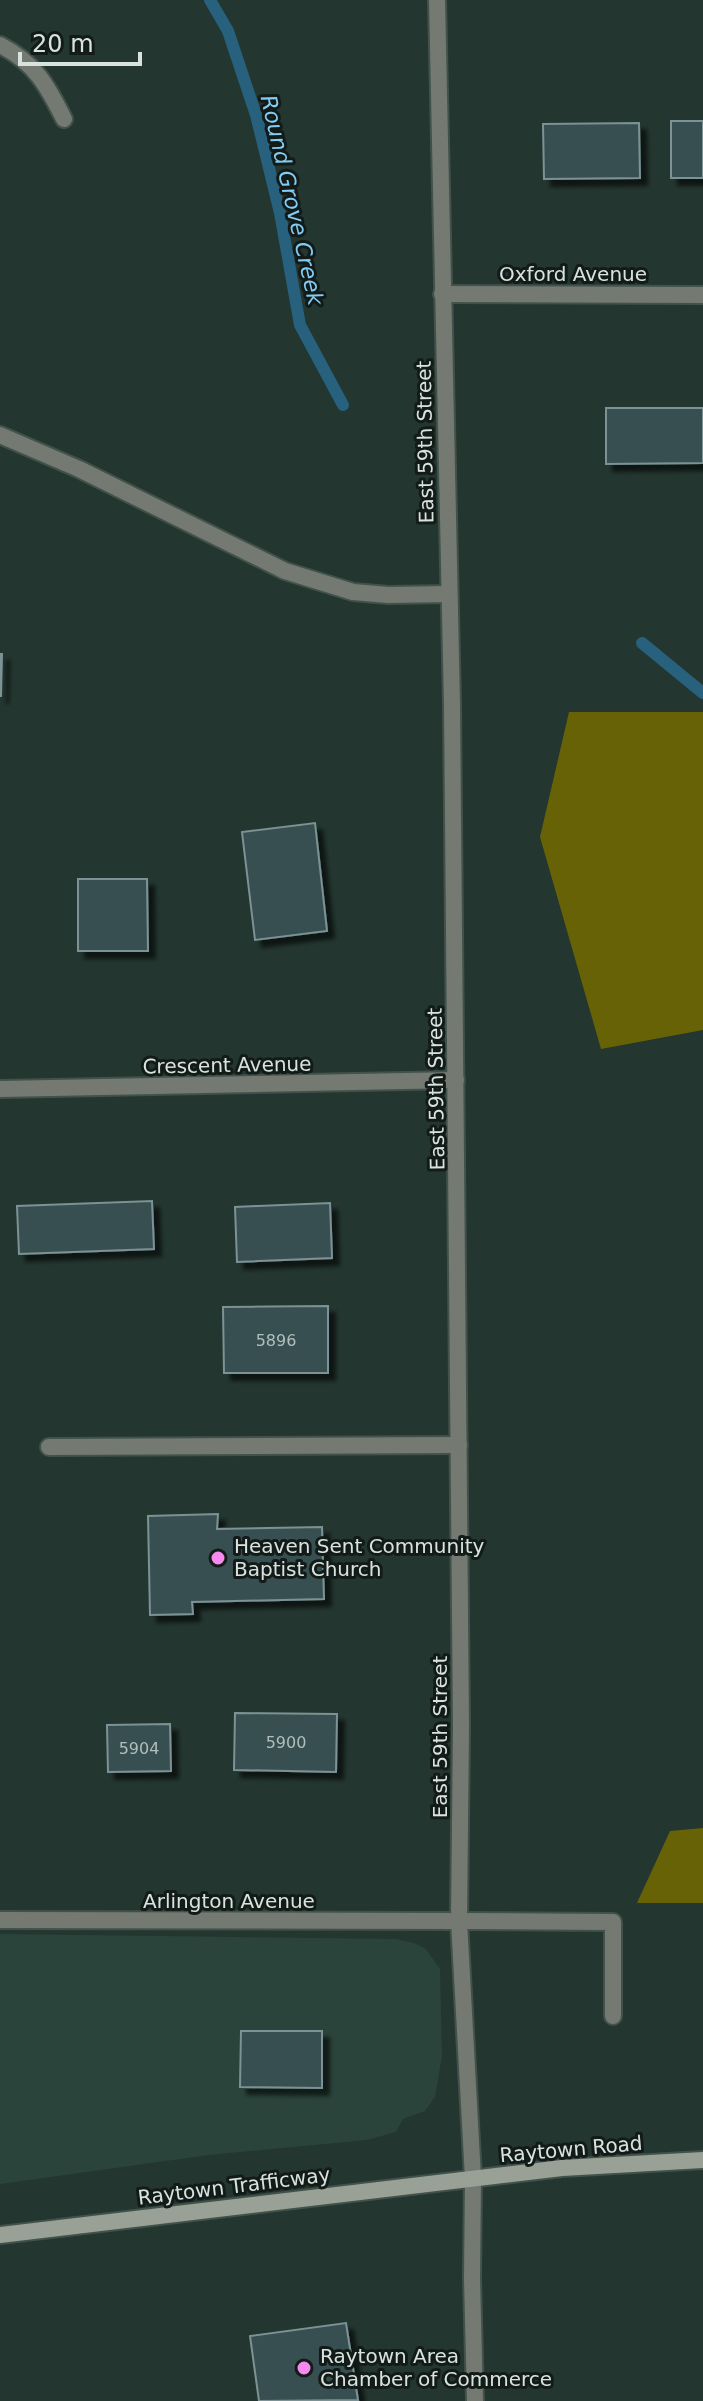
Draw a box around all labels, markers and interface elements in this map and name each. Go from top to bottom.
scale bar [20,16,140,66]
text: 20 m [32,30,94,58]
water label: Round Grove Creek [256,92,329,309]
street label: Oxford Avenue [499,262,647,286]
street label: East 59th Street [412,360,438,524]
street label: East 59th Street [423,1007,449,1171]
street label: Crescent Avenue [142,1052,312,1078]
house number: 5896 [256,1331,296,1350]
place label: Heaven Sent Community Baptist Church [234,1534,485,1581]
marker: Heaven Sent Community Baptist Church [209,1549,227,1567]
street label: East 59th Street [428,1656,452,1818]
house number: 5900 [266,1733,306,1752]
house number: 5904 [119,1739,159,1758]
street label: Arlington Avenue [143,1889,315,1913]
street label: Raytown Road [499,2131,643,2167]
street label: Raytown Trafficway [136,2162,332,2210]
place label: Raytown Area Chamber of Commerce [320,2344,552,2391]
marker: Raytown Area Chamber of Commerce [295,2359,313,2377]

